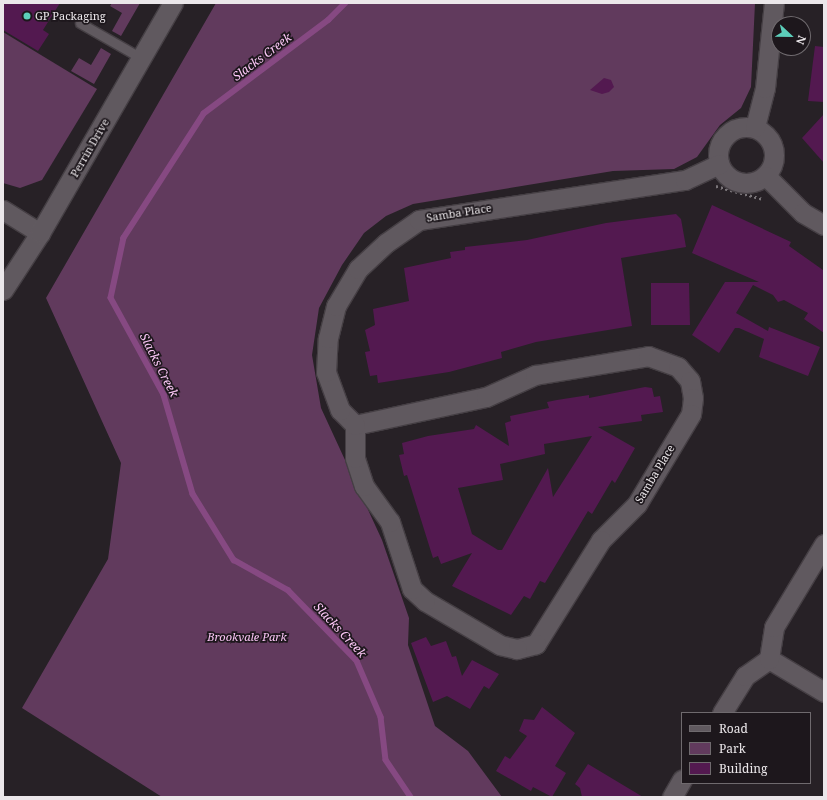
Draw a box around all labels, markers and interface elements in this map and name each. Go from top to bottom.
place label: GP Packaging [35,9,106,23]
marker: GP Packaging [22,11,32,21]
north arrow [771,16,811,56]
water label: Slacks Creek [230,30,294,84]
text: N [793,33,810,47]
street label: Perrin Drive [68,116,112,180]
street label: Samba Place [425,201,493,225]
water label: Slacks Creek [137,331,181,399]
street label: Samba Place [632,442,678,506]
water label: Slacks Creek [311,599,369,661]
park label: Brookvale Park [207,630,287,644]
legend [681,712,811,784]
text: Road [719,720,748,737]
text: Park [719,740,746,757]
text: Building [719,760,767,777]

